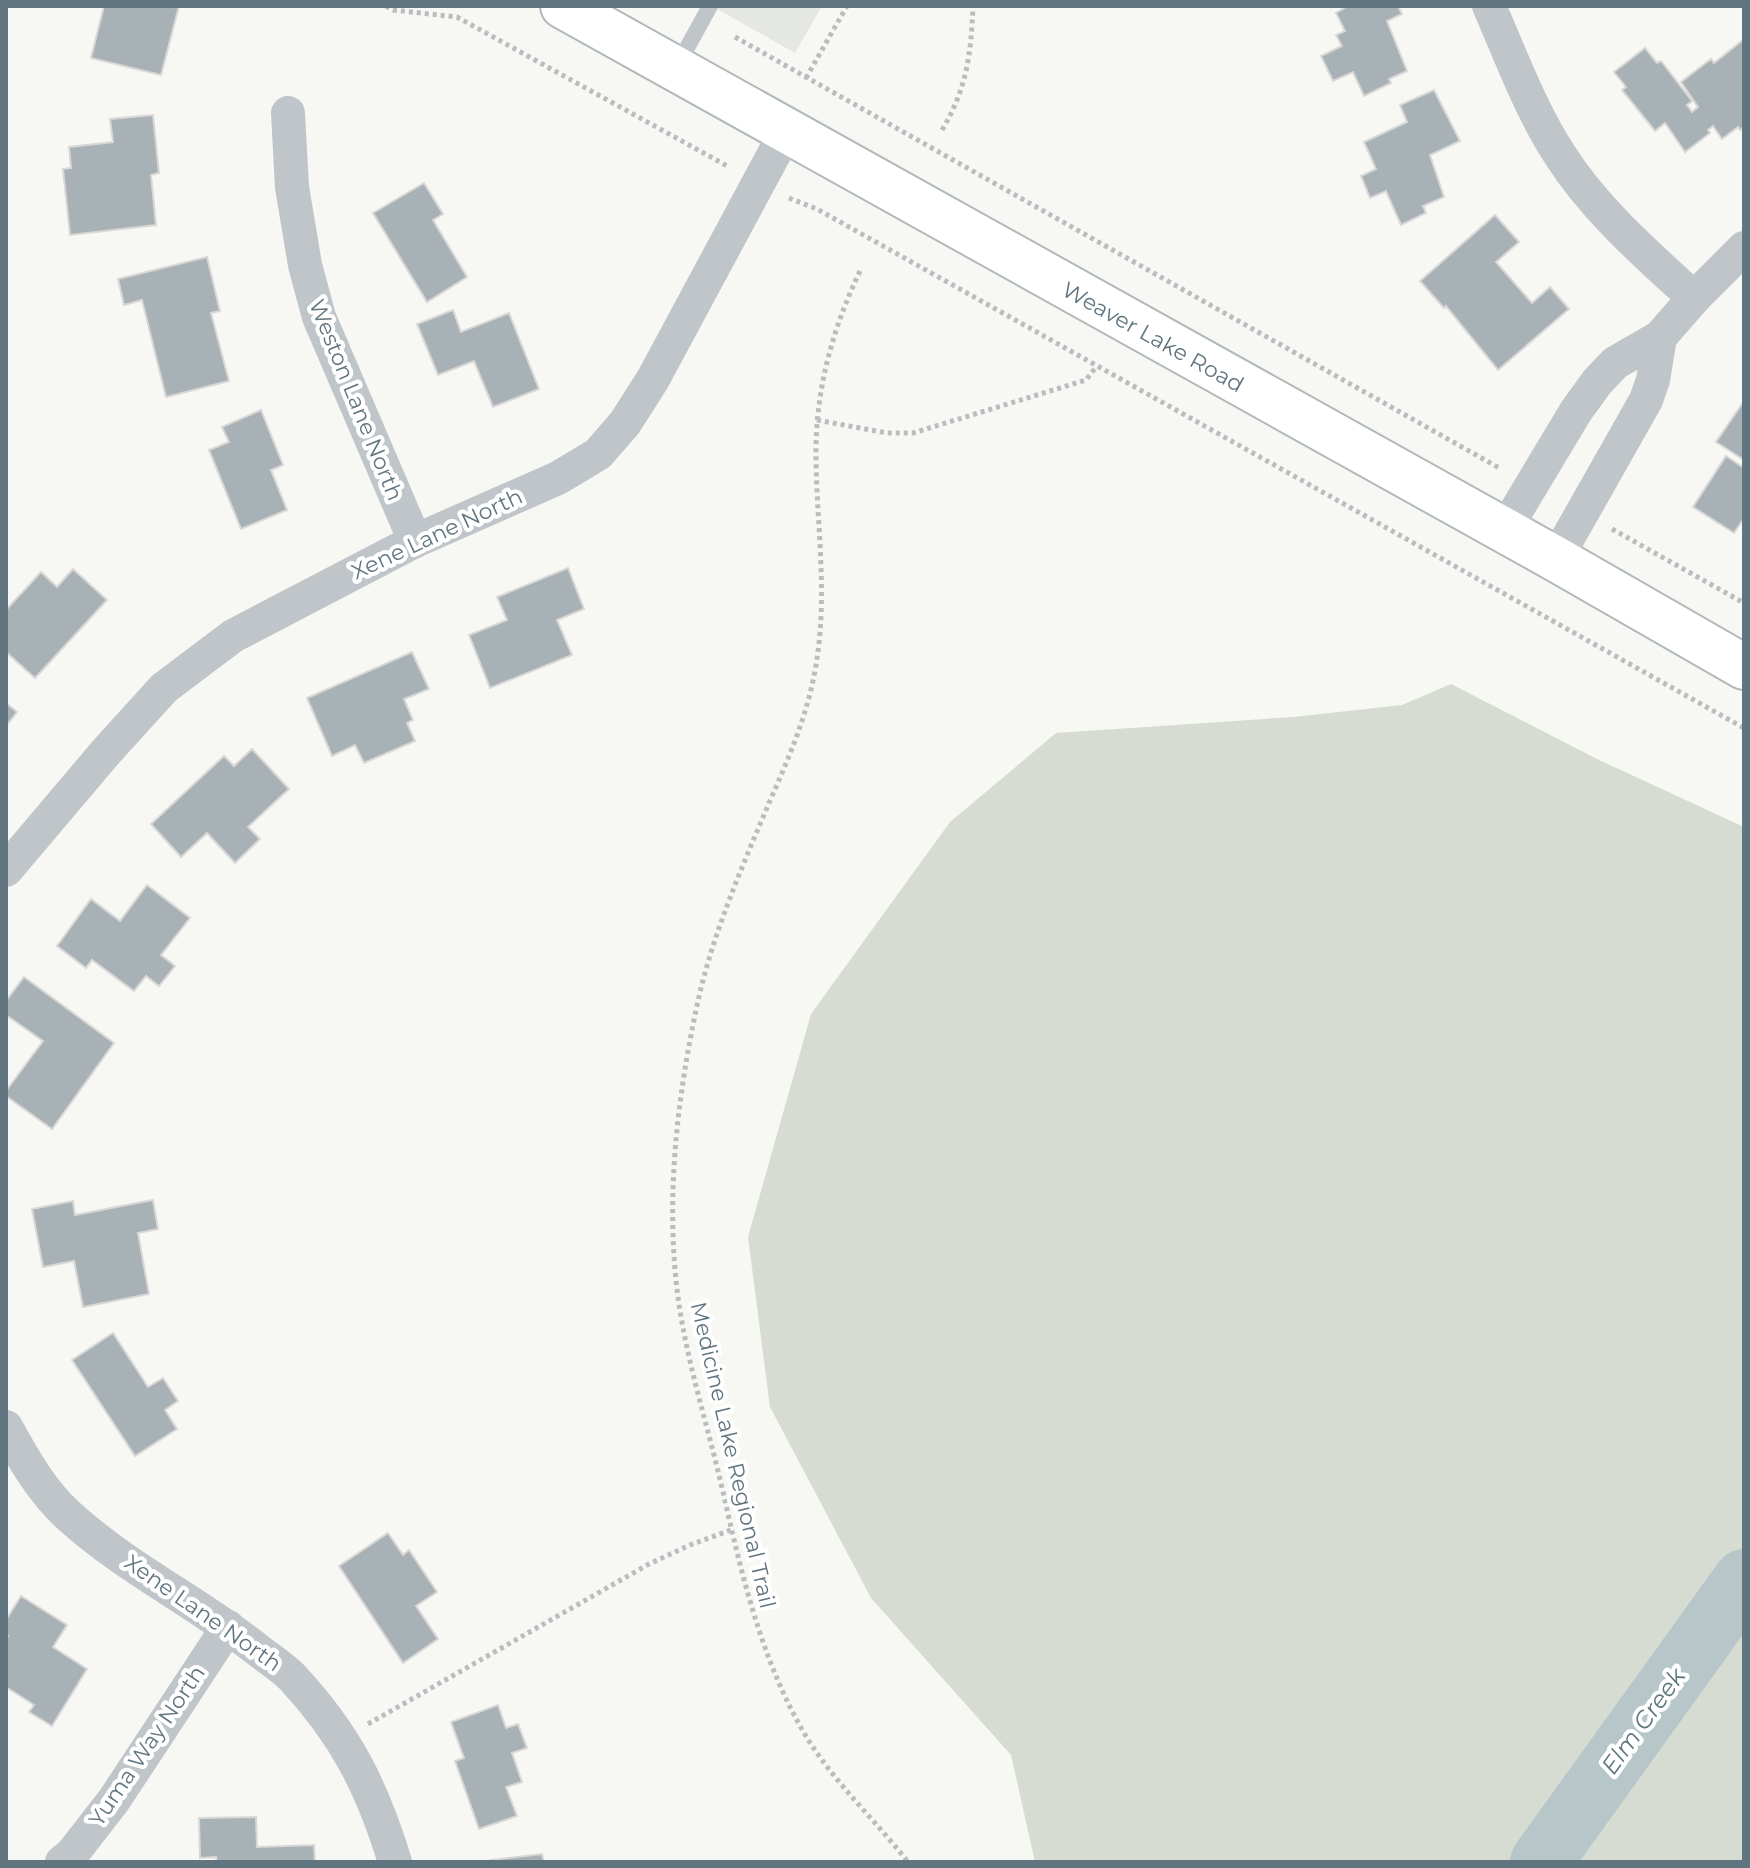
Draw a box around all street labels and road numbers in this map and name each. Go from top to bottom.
street label: Weaver Lake Road [1057,276,1249,398]
street label: Weston Lane North [303,295,409,505]
street label: Xene Lane North [347,483,527,585]
street label: Medicine Lake Regional Trail [685,1299,781,1611]
street label: Xene Lane North [119,1549,287,1677]
street label: Yuma Way North [83,1660,211,1832]

